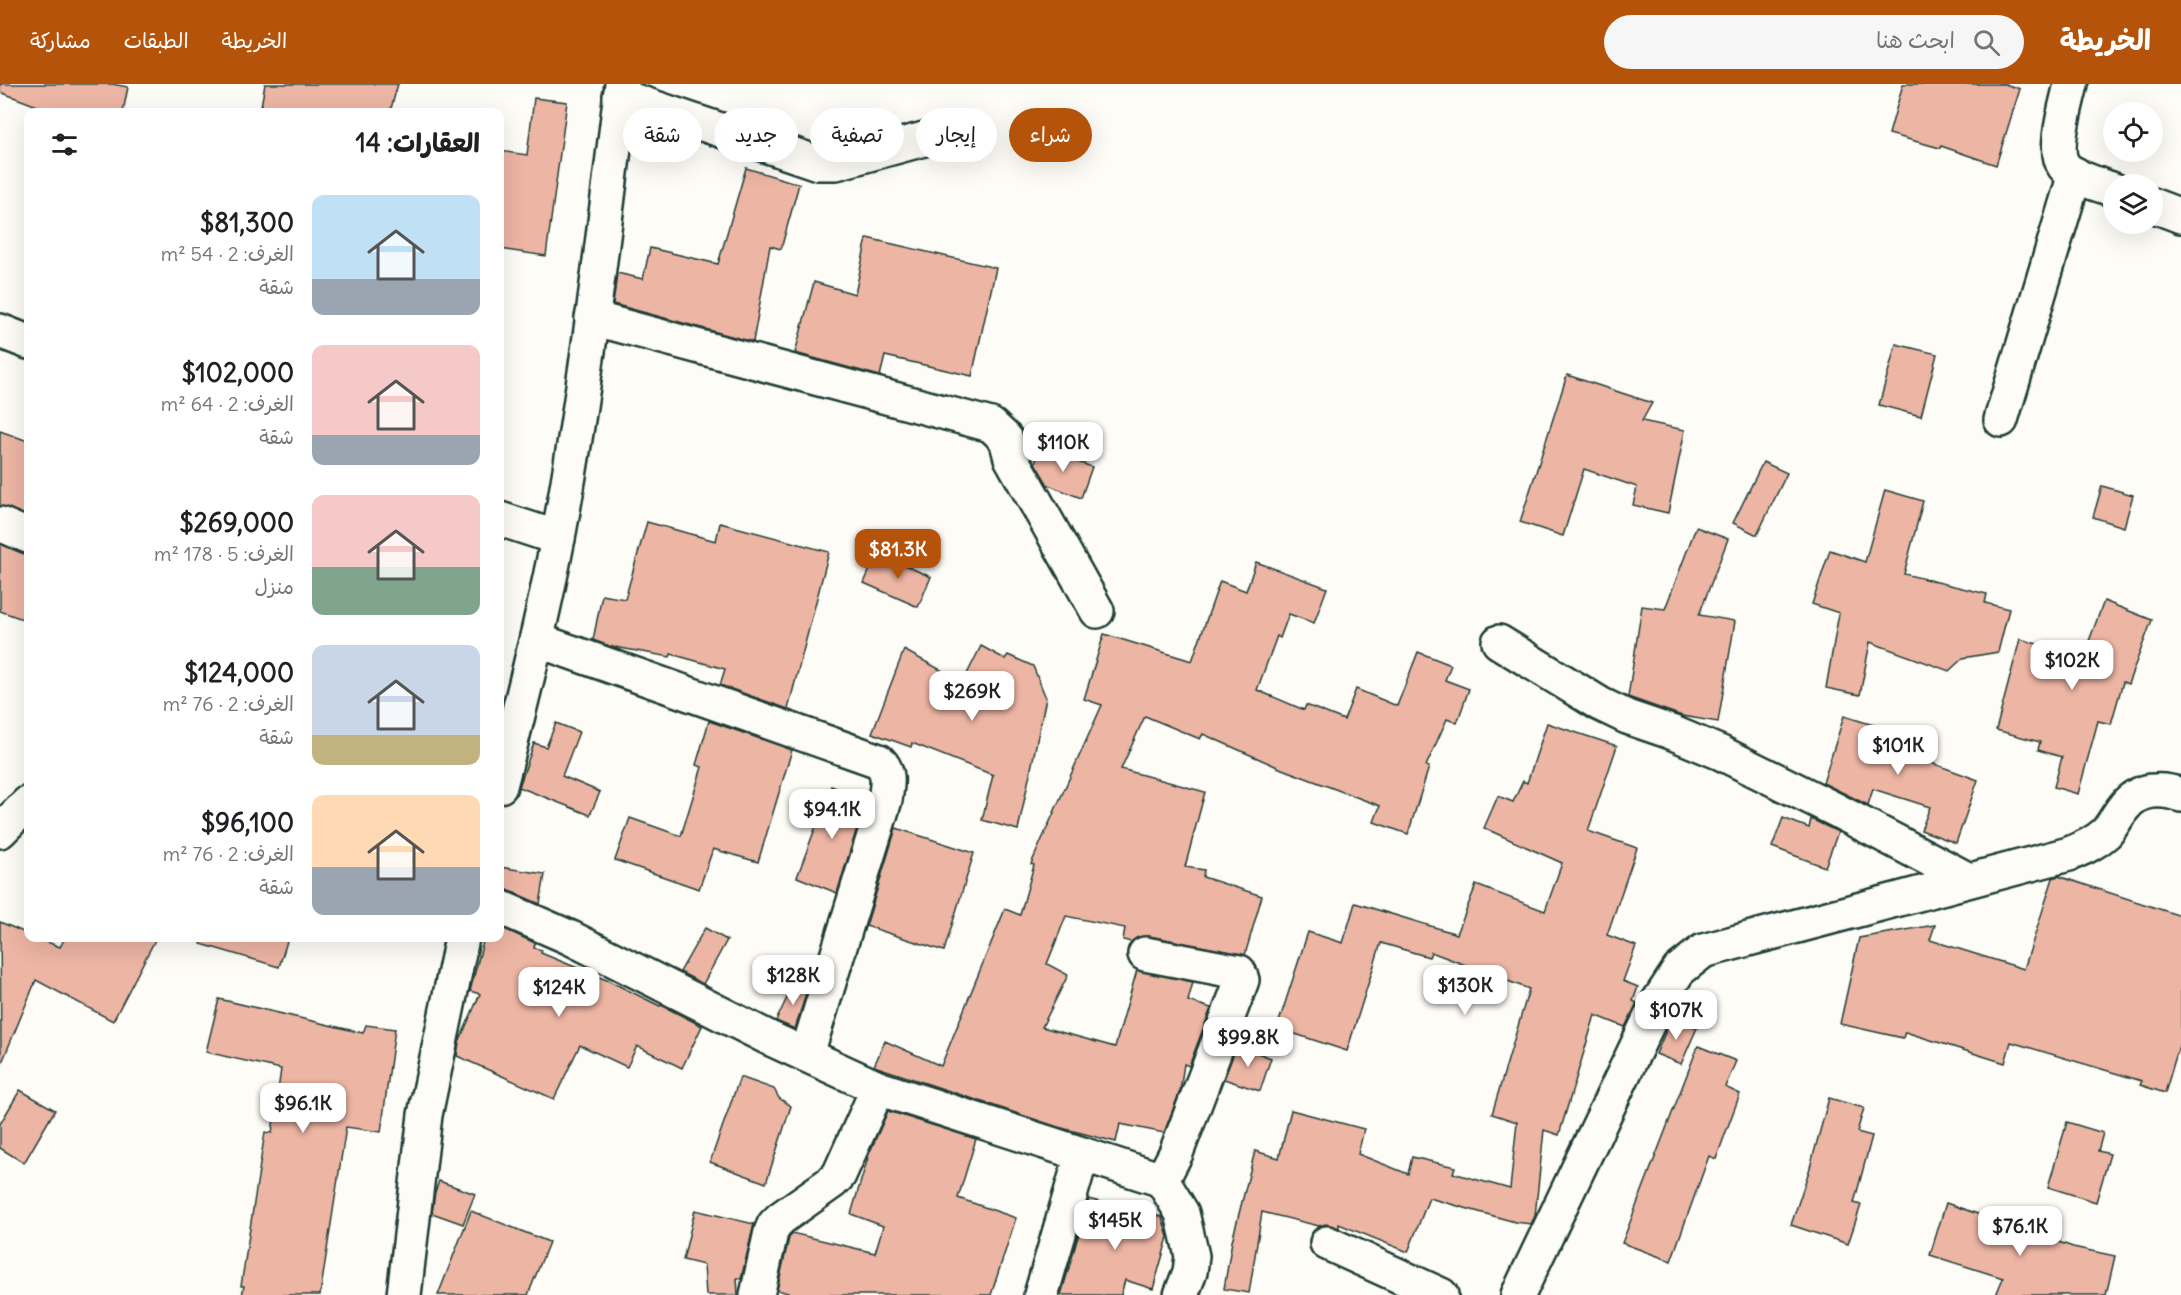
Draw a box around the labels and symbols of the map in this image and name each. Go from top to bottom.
pin: $110K [1021,422,1105,473]
pin: $81.3K [849,529,947,580]
pin: $102K [2030,640,2114,691]
pin: $269K [930,671,1014,722]
pin: $101K [1856,725,1940,776]
pin: $94.1K [783,789,881,840]
pin: $128K [751,955,835,1006]
pin: $130K [1423,965,1507,1016]
pin: $124K [517,967,601,1018]
pin: $107K [1634,990,1718,1041]
pin: $99.8K [1199,1017,1297,1068]
pin: $96.1K [254,1083,352,1134]
pin: $145K [1073,1200,1157,1251]
pin: $76.1K [1971,1206,2069,1257]

